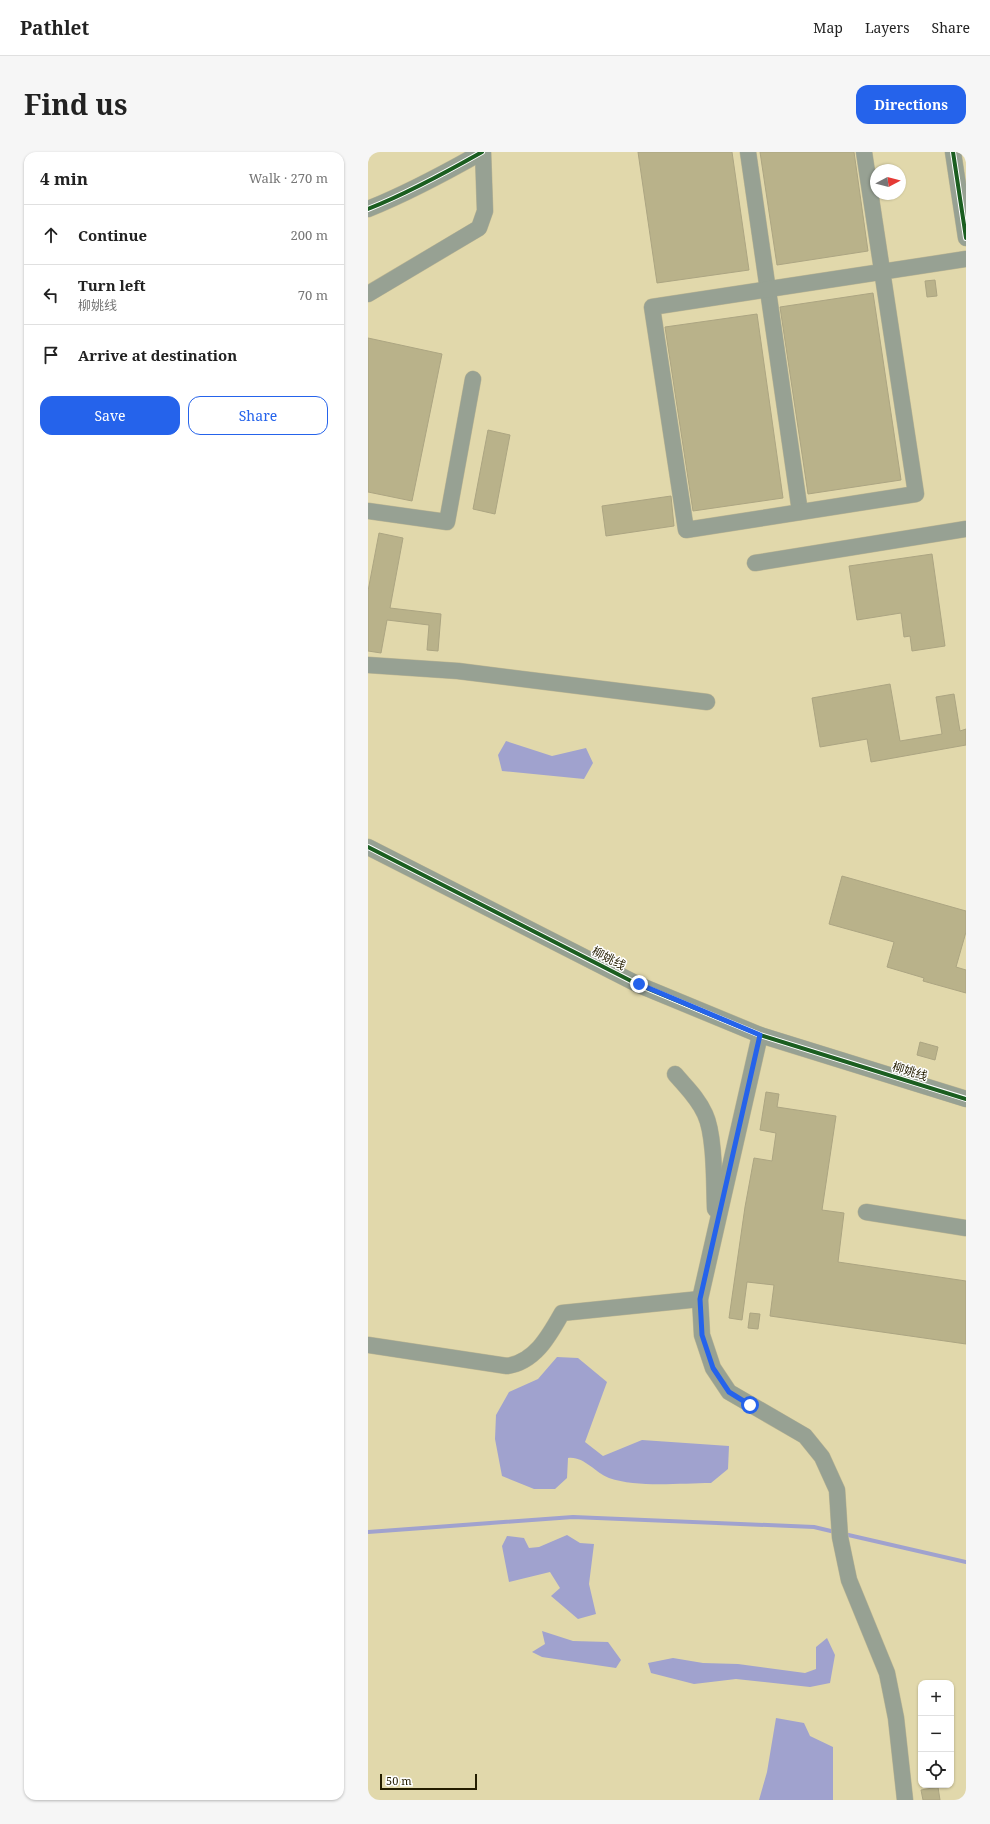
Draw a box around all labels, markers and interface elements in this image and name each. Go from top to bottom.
text: Pathlet [20,15,89,41]
text: Map [813,18,843,37]
text: Layers [865,18,910,37]
text: Share [932,18,970,37]
text: Find us [24,85,128,123]
button: Directions [856,85,966,124]
north arrow [870,164,906,200]
text: 4 min [40,167,88,190]
text: Walk · 270 m [249,169,328,187]
icon: ahead [40,224,62,246]
text: Continue [78,225,147,245]
text: 200 m [291,226,328,244]
text: Turn left [78,275,146,295]
icon: left [40,284,62,306]
text: 70 m [298,286,328,304]
text: 柳姚线 [78,296,117,314]
icon: arrive [40,344,62,366]
text: Arrive at destination [78,345,237,365]
button: Save [40,396,180,435]
button: Share [188,396,328,435]
street label: 柳姚线 [589,942,629,974]
route end [630,975,648,993]
street label: 柳姚线 [890,1058,930,1084]
route start [741,1396,759,1414]
map controls [918,1680,954,1788]
button: + [918,1680,954,1716]
button: − [918,1716,954,1752]
button: locate [918,1752,954,1788]
scale bar [380,1772,477,1791]
text: 50 m [386,1773,412,1788]

